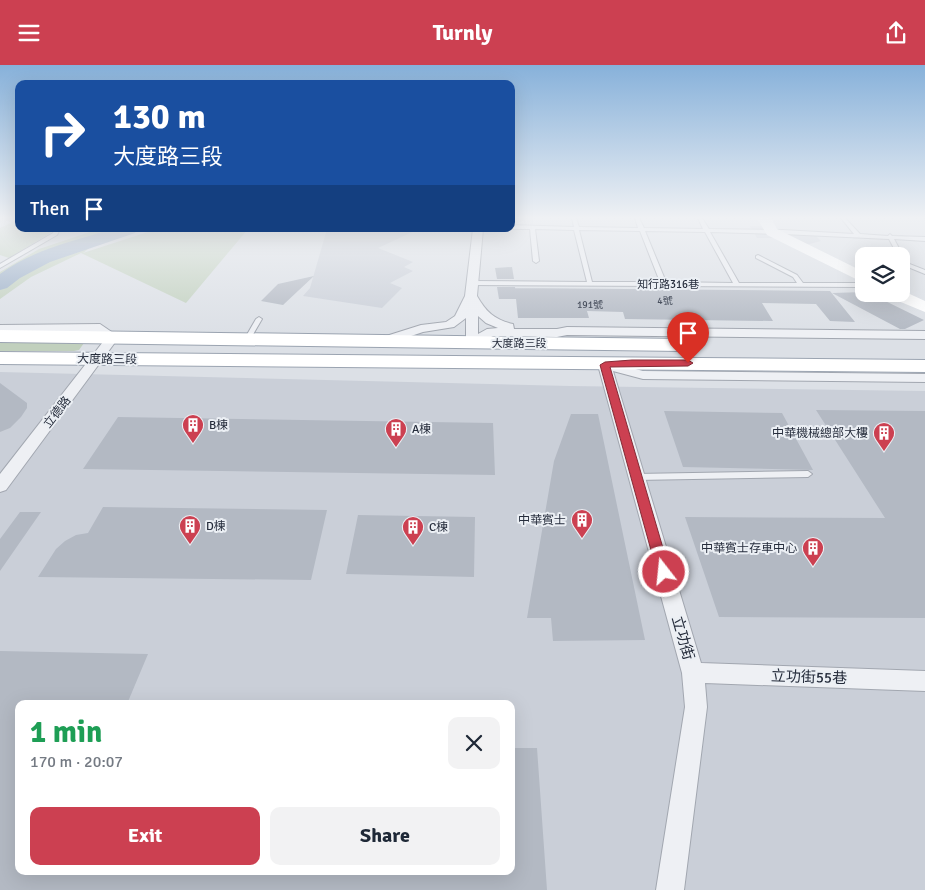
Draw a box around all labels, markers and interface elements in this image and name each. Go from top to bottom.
icon: menu [15,19,43,47]
text: Turnly [433,19,492,46]
icon: share [882,19,910,47]
text: 130 m [113,95,206,138]
icon: right [30,100,95,165]
text: 大度路三段 [113,143,223,170]
icon: arrive [80,195,108,223]
text: Then [30,197,70,221]
map controls [855,247,910,302]
button: layers [855,247,910,302]
street label: 知行路316巷 [637,278,699,291]
house number: 4號 [657,295,673,307]
house number: 191號 [577,299,603,311]
pin [667,312,709,363]
icon: arrive [674,319,702,347]
street label: 大度路三段 [492,337,547,350]
street label: 大度路三段 [77,351,137,368]
street label: 立德路 [40,394,74,431]
building icon: B棟 [181,413,205,444]
building icon: A棟 [384,417,408,448]
place label: B棟 [209,418,228,433]
building icon: 中華機械總部大樓 [872,421,896,452]
place label: A棟 [412,422,431,437]
place label: 中華機械總部大樓 [772,426,868,441]
building icon: 中華賓士 [570,508,594,539]
place label: 中華賓士 [518,513,566,528]
building icon: D棟 [178,514,202,545]
building icon: C棟 [401,515,425,546]
place label: D棟 [206,519,226,534]
place label: C棟 [429,520,448,535]
building icon: 中華賓士存車中心 [801,536,825,567]
place label: 中華賓士存車中心 [701,541,797,556]
position arrow [637,545,689,597]
street label: 立功街 [668,614,698,662]
street label: 立功街55巷 [771,667,847,687]
text: 1 min [30,714,102,751]
button: close [448,717,500,769]
text: 170 m · 20:07 [30,752,123,772]
button: Exit [30,807,260,865]
button: Share [270,807,500,865]

